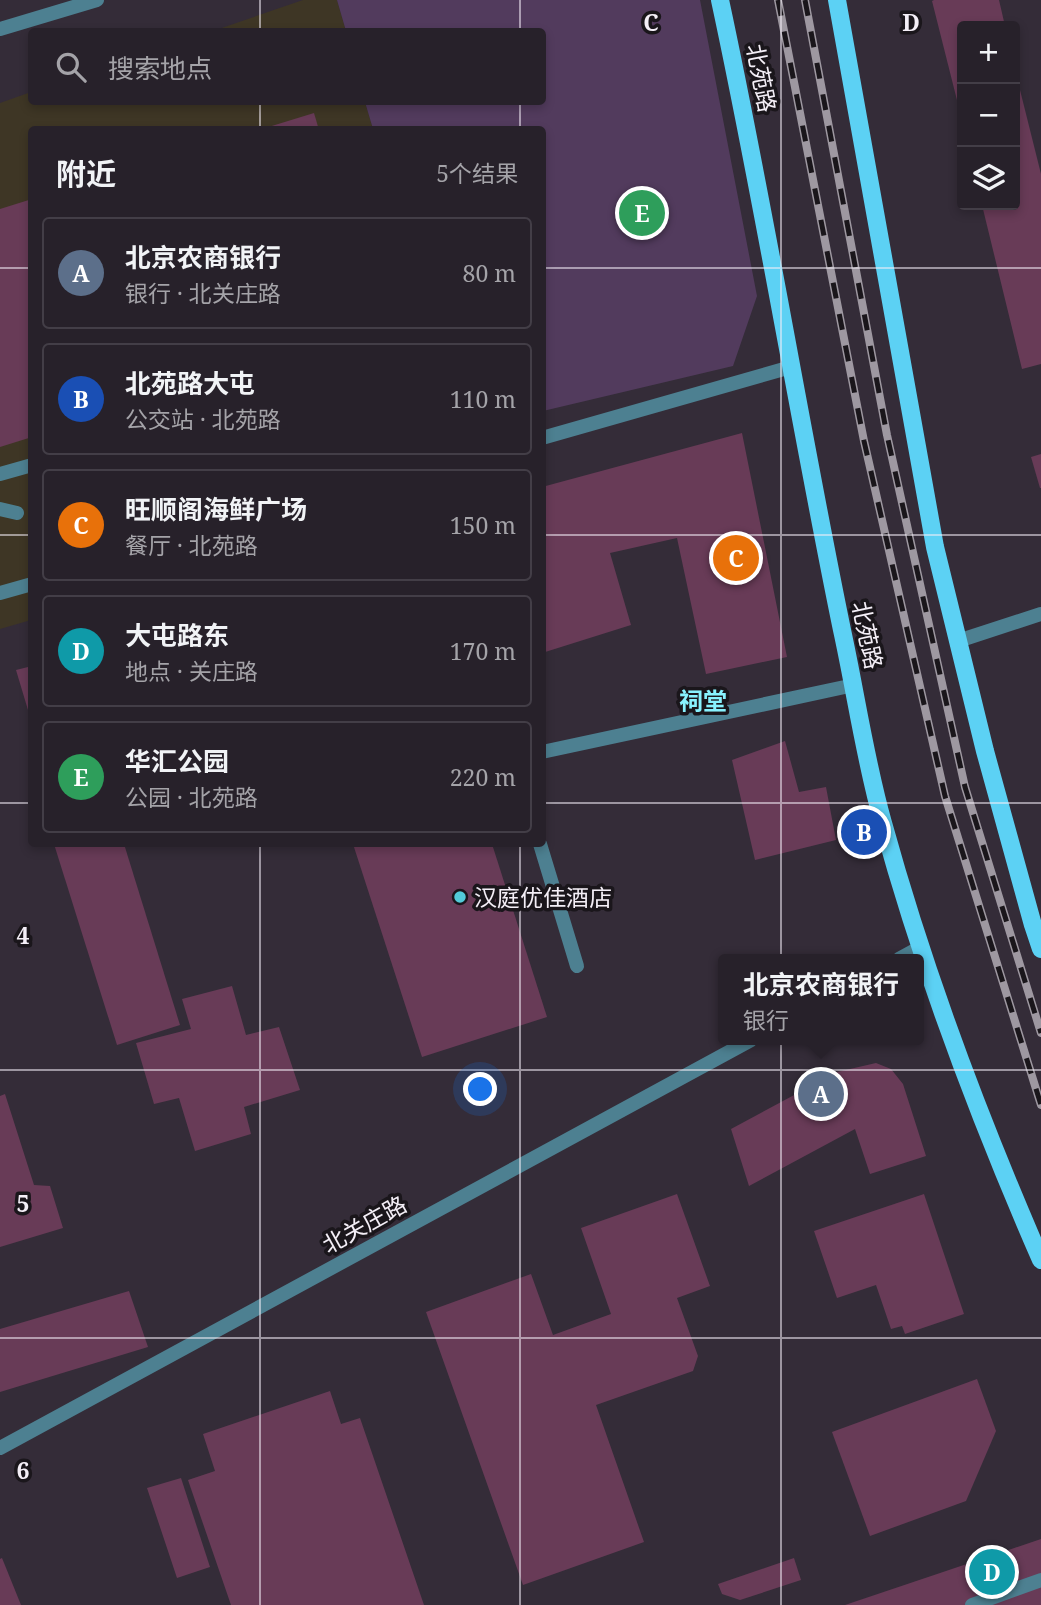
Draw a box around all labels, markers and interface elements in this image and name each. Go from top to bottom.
text: C [643,6,659,38]
text: D [902,6,920,38]
map controls [957,21,1020,210]
button: + [957,21,1020,84]
search box [28,28,546,105]
street label: 北苑路 [740,41,784,115]
icon: search [52,48,90,86]
text: 搜索地点 [108,50,212,86]
button: − [957,84,1020,147]
button: layers [957,147,1020,210]
text: 附近 [56,153,116,194]
text: 5个结果 [436,157,518,189]
pin: E [619,187,665,239]
text: 北京农商银行 [125,239,281,275]
text: A [72,257,90,289]
text: 80 m [463,257,516,289]
text: 银行 · 北关庄路 [125,277,281,309]
text: 北苑路大屯 [125,365,255,401]
text: B [73,383,89,415]
text: 110 m [450,383,516,415]
text: 公交站 · 北苑路 [125,403,281,435]
text: 旺顺阁海鲜广场 [125,491,307,527]
text: C [73,509,89,541]
text: 150 m [450,509,516,541]
text: 餐厅 · 北苑路 [125,529,258,561]
pin: C [713,532,759,584]
street label: 北苑路 [845,598,891,672]
text: 大屯路东 [125,617,229,653]
text: D [72,635,90,667]
text: 170 m [450,635,516,667]
text: 地点 · 关庄路 [125,655,258,687]
district label: 祠堂 [679,684,727,717]
text: 华汇公园 [125,743,229,779]
text: E [73,761,89,793]
text: 220 m [450,761,516,793]
text: 公园 · 北苑路 [125,781,258,813]
pin: B [841,806,887,858]
place label: 汉庭优佳酒店 [474,881,612,913]
marker: 汉庭优佳酒店 [452,889,468,905]
text: 4 [17,919,30,951]
popup [718,954,924,1045]
text: 北京农商银行 [743,966,899,1002]
text: 银行 [743,1004,789,1036]
pin: A [798,1068,844,1120]
your location [463,1072,497,1106]
text: 5 [17,1187,30,1219]
street label: 北关庄路 [316,1188,412,1260]
text: 6 [17,1454,30,1486]
pin: D [969,1546,1015,1598]

